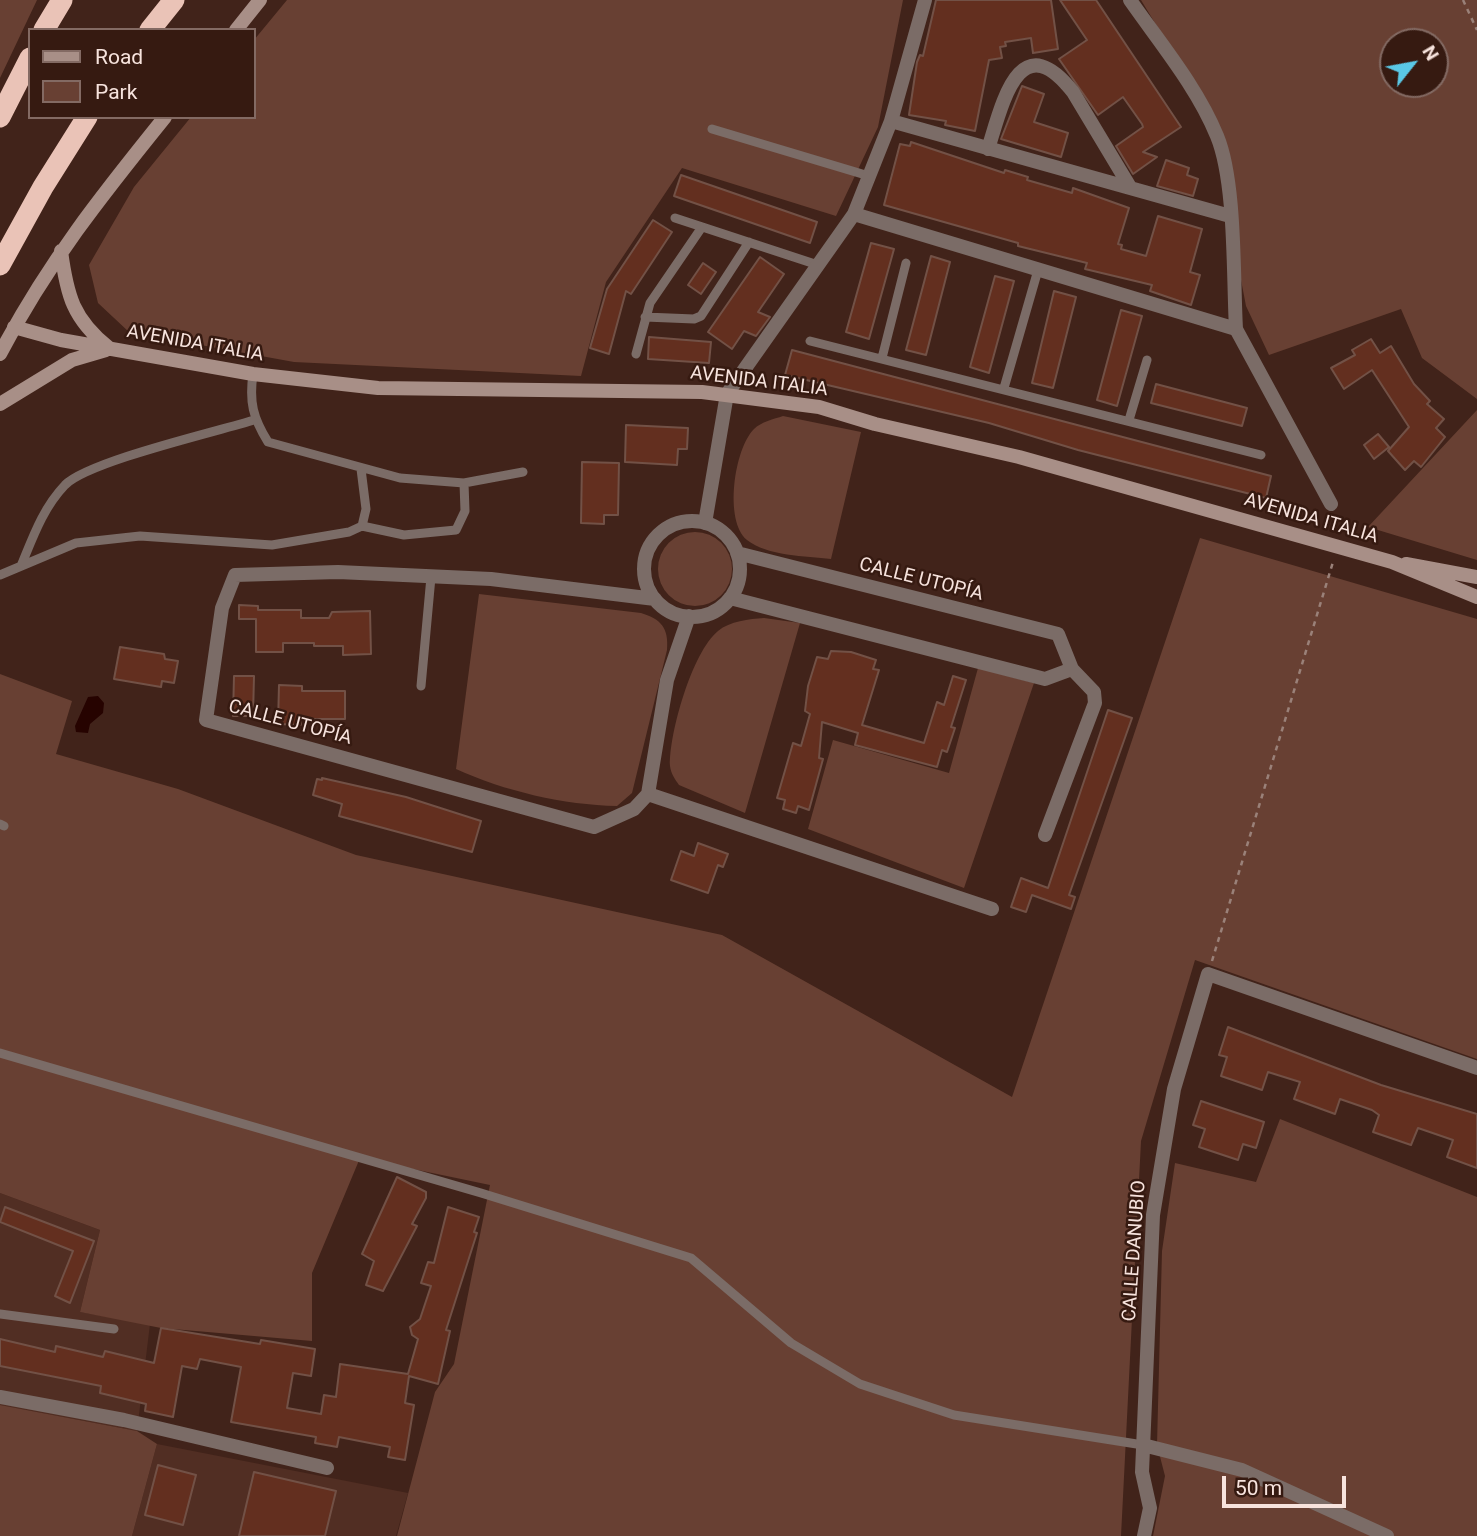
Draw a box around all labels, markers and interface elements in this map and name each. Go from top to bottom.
legend [28,28,256,119]
north arrow [1379,28,1449,98]
text: N [1417,41,1444,65]
text: Road [95,45,143,69]
text: Park [95,80,137,104]
street label: AVENIDA ITALIA [125,321,265,367]
street label: AVENIDA ITALIA [689,362,829,402]
street label: AVENIDA ITALIA [1241,489,1381,549]
street label: CALLE UTOPÍA [857,554,985,606]
street label: CALLE UTOPÍA [226,696,354,750]
street label: CALLE DANUBIO [1119,1180,1151,1322]
scale bar [1225,1462,1349,1506]
text: 50 m [1235,1476,1282,1500]

